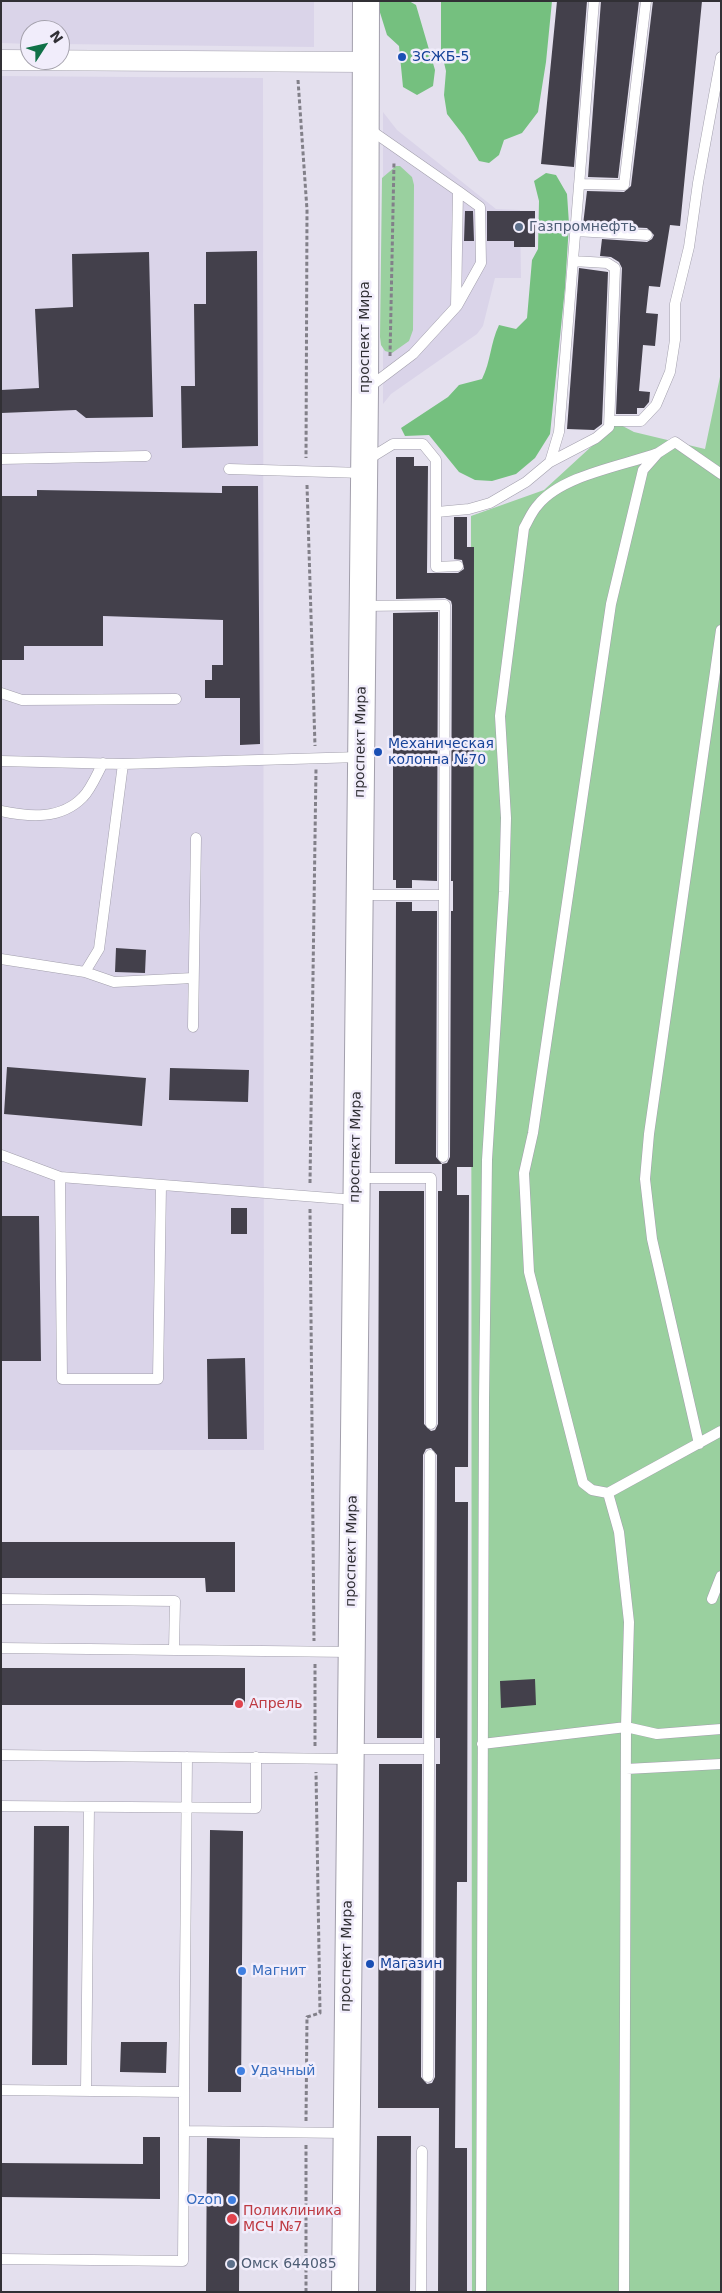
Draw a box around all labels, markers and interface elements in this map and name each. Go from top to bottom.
north arrow [20,20,70,70]
text: N [47,28,66,46]
place label: ЗСЖБ-5 [412,49,469,65]
marker: ЗСЖБ-5 [396,51,408,63]
place label: Газпромнефть [529,219,637,235]
marker: Газпромнефть [513,221,525,233]
street label: проспект Мира [357,281,373,393]
street label: проспект Мира [352,686,370,798]
place label: Механическая колонна №70 [388,736,494,769]
marker: Механическая колонна №70 [372,746,384,758]
street label: проспект Мира [347,1091,365,1203]
street label: проспект Мира [343,1495,361,1607]
place label: Апрель [249,1696,302,1712]
marker: Апрель [233,1698,245,1710]
street label: проспект Мира [338,1900,356,2012]
place label: Магазин [380,1956,442,1972]
marker: Магазин [364,1958,376,1970]
place label: Магнит [252,1963,306,1979]
marker: Магнит [236,1965,248,1977]
place label: Удачный [251,2063,315,2079]
marker: Удачный [235,2065,247,2077]
place label: Ozon [186,2192,222,2208]
marker: Ozon [226,2194,238,2206]
place label: Поликлиника МСЧ №7 [243,2203,342,2236]
marker: Поликлиника МСЧ №7 [225,2212,239,2226]
place label: Омск 644085 [241,2256,337,2272]
marker: Омск 644085 [225,2258,237,2270]

